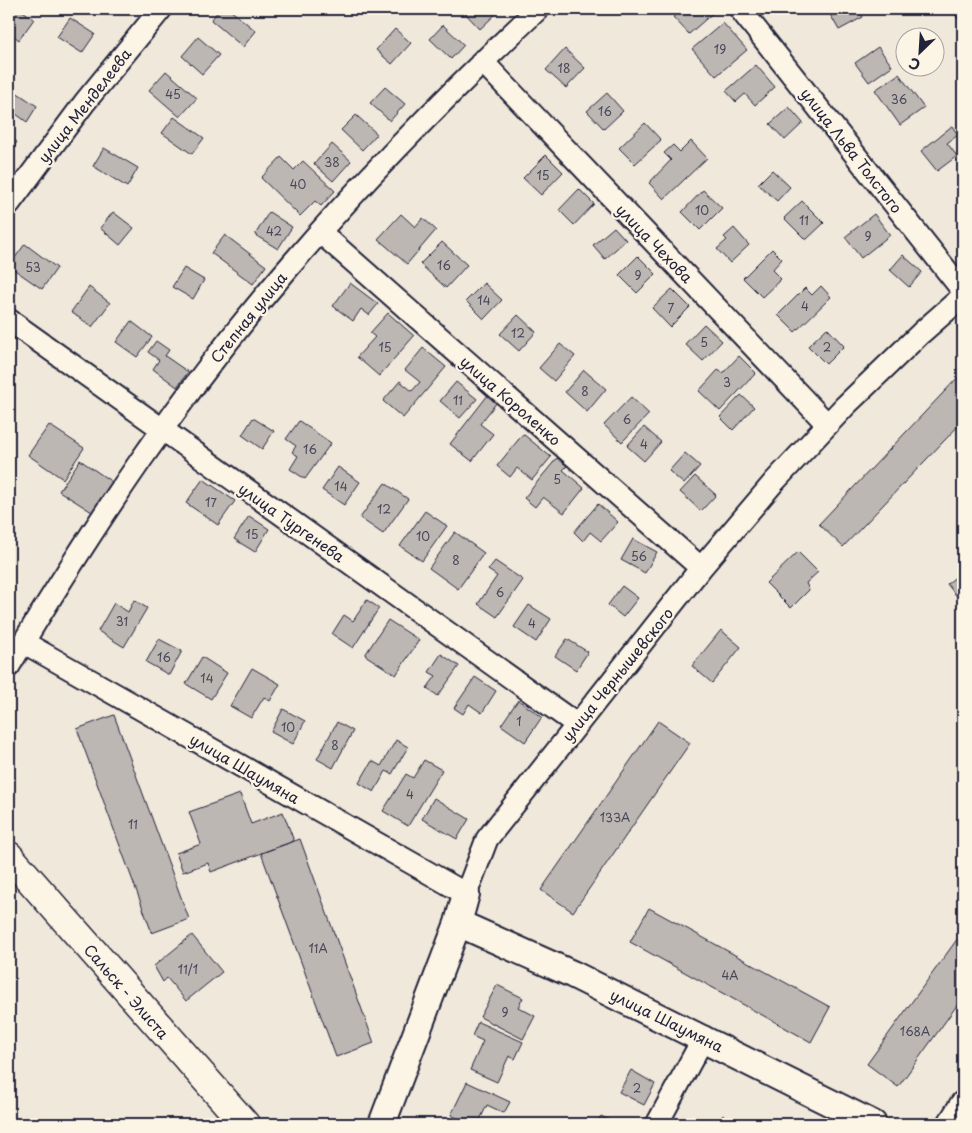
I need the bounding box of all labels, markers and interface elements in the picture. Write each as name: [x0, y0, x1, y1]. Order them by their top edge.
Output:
north arrow: [894, 28, 944, 78]
house number: 19: [714, 40, 726, 58]
street label: улица Менделеева: [32, 42, 137, 167]
text: С: [905, 52, 924, 76]
house number: 18: [558, 59, 570, 77]
street label: улица Льва Толстого: [796, 82, 908, 218]
house number: 45: [165, 85, 181, 103]
house number: 36: [891, 90, 907, 108]
house number: 16: [598, 102, 612, 120]
house number: 38: [324, 153, 340, 171]
house number: 15: [536, 166, 550, 184]
house number: 40: [290, 175, 307, 193]
street label: улица Чехова: [611, 198, 699, 288]
house number: 10: [695, 201, 709, 219]
house number: 11: [799, 211, 809, 229]
house number: 42: [266, 222, 282, 240]
house number: 9: [864, 227, 872, 245]
house number: 16: [437, 256, 451, 274]
house number: 53: [25, 258, 41, 276]
street label: Степная улица: [204, 266, 292, 367]
house number: 9: [634, 266, 642, 284]
house number: 14: [477, 291, 491, 309]
house number: 4: [801, 297, 809, 315]
house number: 7: [668, 299, 675, 317]
house number: 12: [511, 324, 525, 342]
house number: 5: [700, 333, 708, 351]
house number: 15: [378, 338, 392, 356]
house number: 2: [823, 338, 831, 356]
street label: улица Короленко: [455, 350, 567, 450]
house number: 3: [723, 373, 731, 391]
house number: 8: [581, 382, 589, 400]
house number: 11: [453, 391, 463, 409]
house number: 6: [623, 410, 631, 428]
house number: 4: [640, 435, 648, 453]
house number: 16: [303, 440, 317, 458]
house number: 5: [553, 470, 561, 488]
street label: улица Тургенева: [234, 477, 350, 568]
house number: 14: [334, 477, 348, 495]
house number: 17: [205, 493, 217, 511]
house number: 12: [377, 500, 391, 518]
house number: 15: [245, 525, 259, 543]
house number: 10: [416, 527, 430, 545]
house number: 56: [631, 547, 647, 565]
house number: 8: [452, 551, 460, 569]
house number: 6: [496, 583, 504, 601]
street label: улица Чернышевского: [556, 602, 678, 746]
house number: 31: [116, 612, 128, 630]
house number: 4: [528, 614, 536, 632]
house number: 16: [157, 648, 171, 666]
house number: 14: [200, 669, 214, 687]
house number: 1: [516, 712, 522, 730]
house number: 10: [281, 718, 295, 736]
street label: улица Шаумяна: [186, 727, 305, 809]
house number: 8: [331, 736, 339, 754]
house number: 4: [406, 785, 414, 803]
house number: 133А: [600, 808, 630, 826]
house number: 11: [128, 815, 138, 833]
street label: Сальск - Элиста: [79, 938, 175, 1044]
house number: 11А: [308, 939, 328, 957]
house number: 11/1: [178, 960, 198, 978]
house number: 4А: [721, 966, 739, 984]
street label: улица Шаумяна: [606, 983, 728, 1058]
house number: 9: [501, 1003, 509, 1021]
house number: 168А: [900, 1022, 930, 1040]
house number: 2: [633, 1079, 641, 1097]

